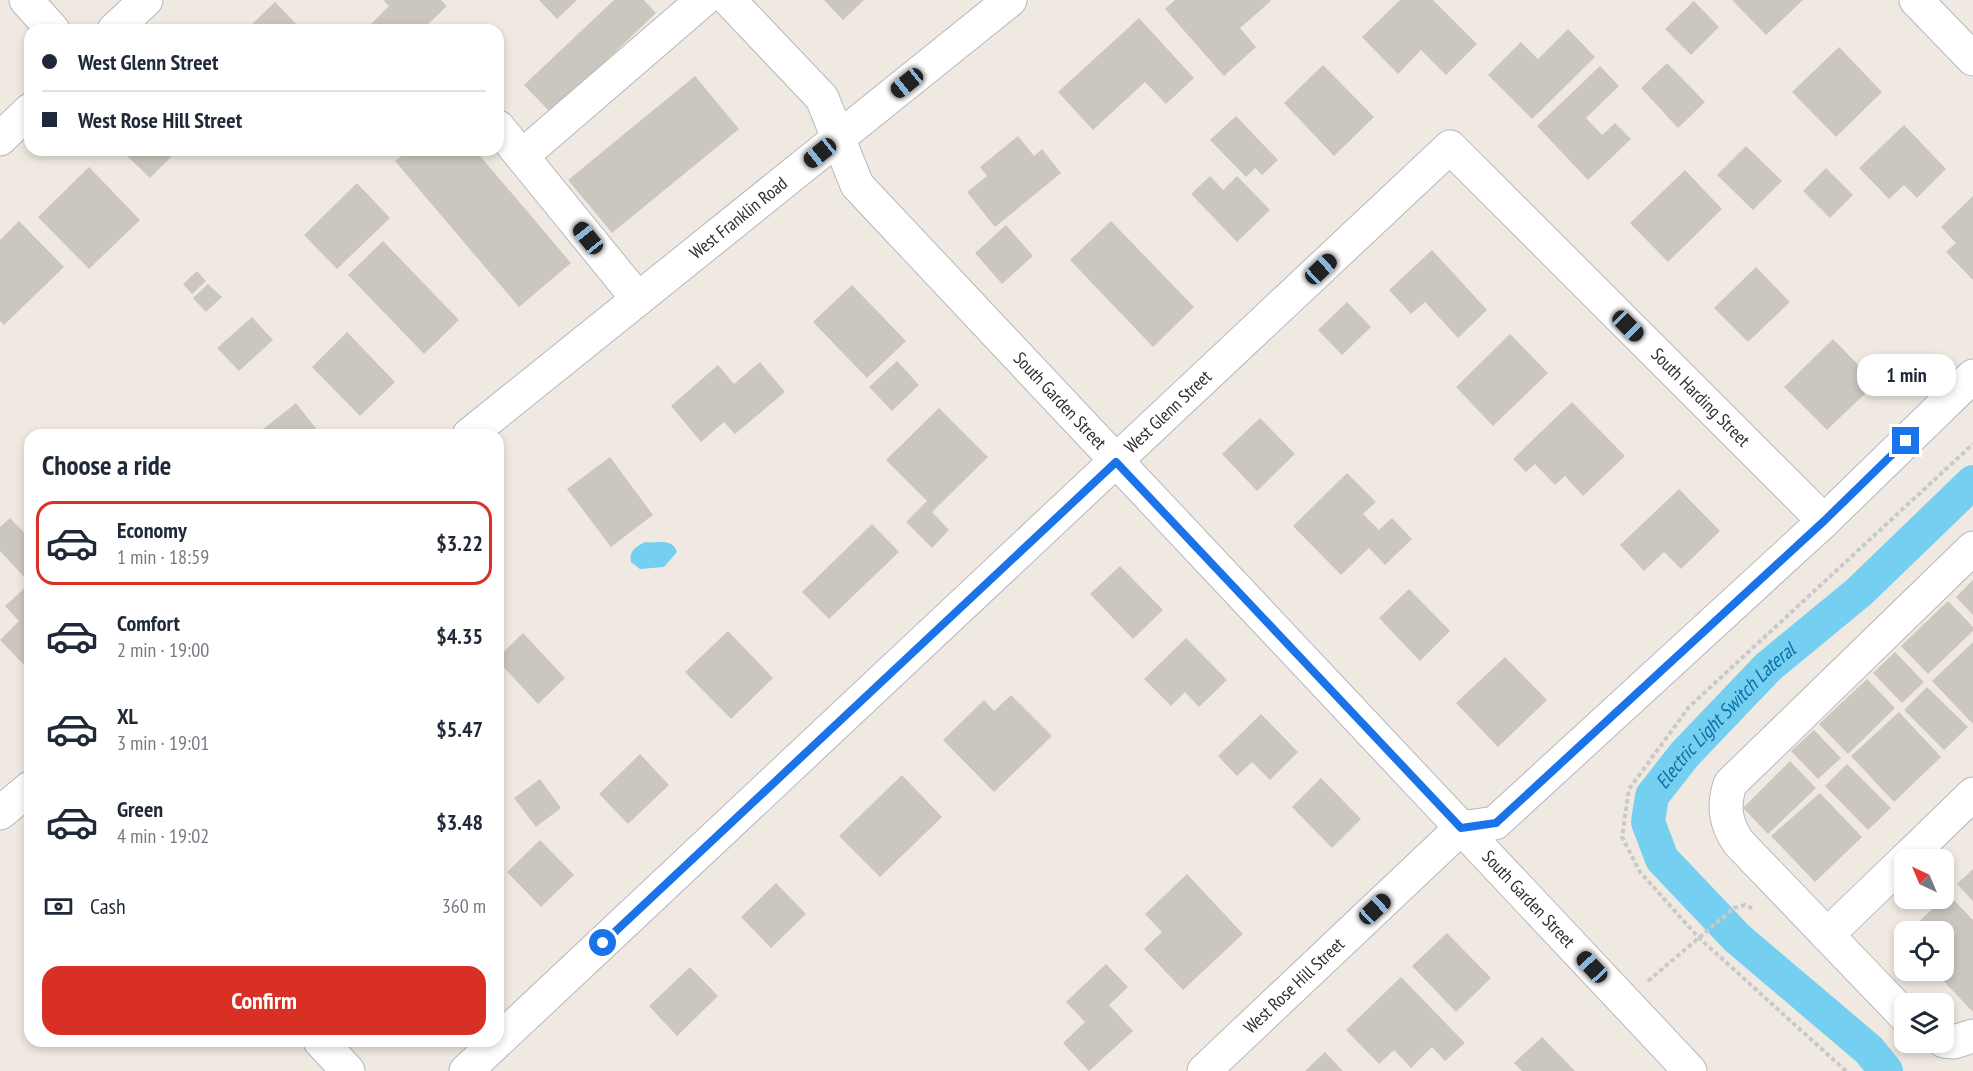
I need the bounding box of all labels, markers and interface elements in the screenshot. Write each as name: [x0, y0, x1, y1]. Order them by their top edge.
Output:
text: West Glenn Street: [78, 48, 218, 76]
car: [887, 65, 927, 101]
text: West Rose Hill Street: [78, 106, 242, 134]
car: [800, 135, 840, 171]
street label: West Franklin Road: [685, 172, 792, 264]
car: [570, 218, 606, 258]
car: [1302, 250, 1340, 288]
car: [1609, 307, 1647, 345]
street label: South Harding Street: [1647, 343, 1755, 451]
street label: South Garden Street: [1009, 347, 1112, 454]
callout: 1 min: [1856, 354, 1956, 396]
text: 1 min: [1886, 362, 1927, 388]
street label: West Glenn Street: [1119, 365, 1216, 458]
route end: [1892, 427, 1919, 454]
text: Choose a ride: [42, 448, 171, 482]
icon: car: [45, 516, 99, 570]
text: Economy: [117, 516, 187, 544]
text: $3.22: [436, 529, 483, 557]
text: 1 min · 18:59: [117, 544, 209, 570]
icon: car: [45, 609, 99, 663]
text: Comfort: [117, 609, 180, 637]
text: $4.35: [436, 622, 483, 650]
water label: Electric Light Switch Lateral: [1650, 635, 1803, 794]
text: 2 min · 19:00: [117, 637, 209, 663]
icon: car: [45, 702, 99, 756]
text: XL: [117, 702, 138, 730]
text: $5.47: [436, 715, 483, 743]
text: 3 min · 19:01: [117, 730, 209, 756]
icon: car: [45, 795, 99, 849]
text: Green: [117, 795, 163, 823]
text: $3.48: [436, 808, 483, 836]
text: 4 min · 19:02: [117, 823, 209, 849]
street label: South Garden Street: [1477, 845, 1580, 952]
north arrow: [1894, 849, 1954, 909]
map controls: [1894, 849, 1954, 1053]
icon: cash: [42, 890, 75, 923]
car: [1356, 890, 1394, 928]
text: Cash: [90, 892, 126, 920]
text: 360 m: [442, 893, 486, 919]
button: locate: [1894, 921, 1954, 981]
route start: [589, 929, 616, 956]
street label: West Rose Hill Street: [1239, 932, 1349, 1038]
car: [1573, 948, 1611, 986]
button: Confirm: [42, 966, 486, 1035]
button: layers: [1894, 993, 1954, 1053]

